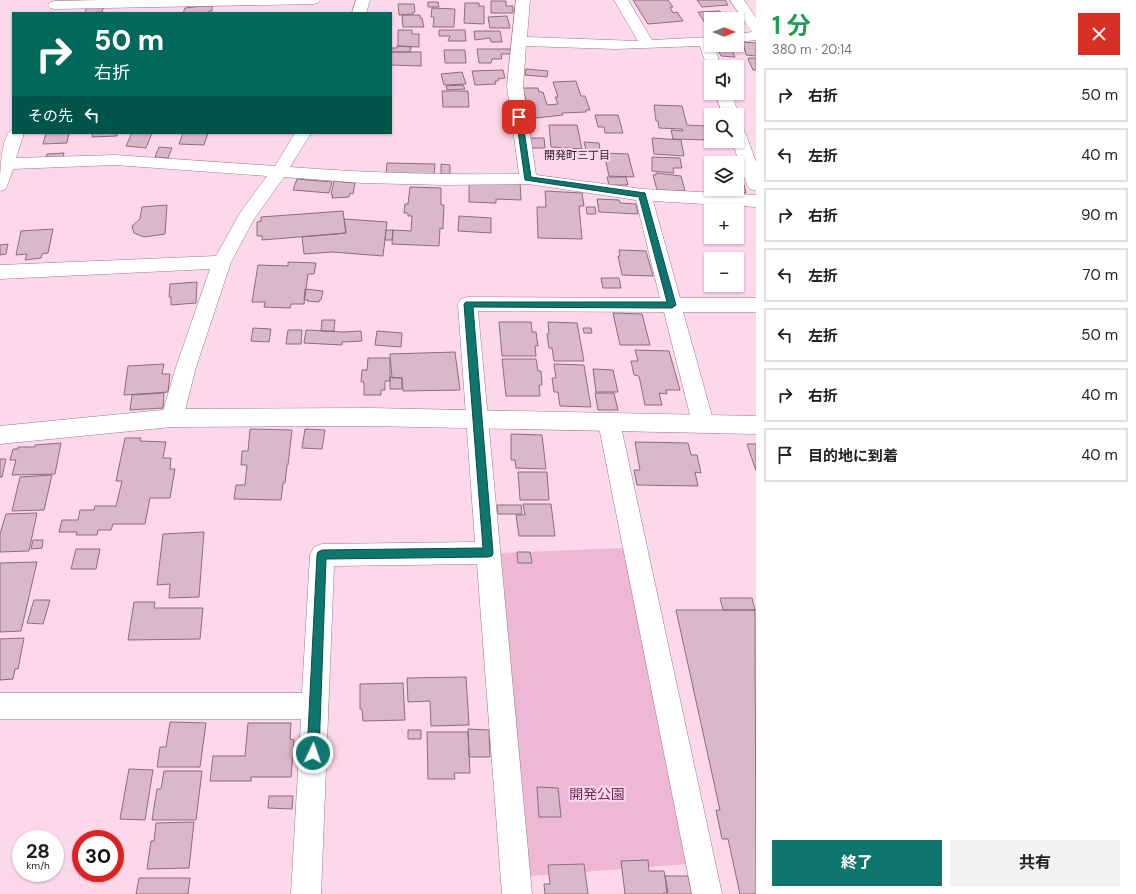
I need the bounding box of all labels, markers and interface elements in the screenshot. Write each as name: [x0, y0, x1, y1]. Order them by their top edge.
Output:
text: 1 分: [772, 10, 810, 41]
north arrow: [704, 12, 744, 52]
map controls: [704, 12, 744, 292]
button: close: [1078, 13, 1120, 55]
text: 50 m: [94, 22, 164, 59]
icon: right: [28, 28, 80, 80]
text: 380 m · 20:14: [772, 41, 852, 58]
button: sound: [704, 60, 744, 100]
text: 右折: [94, 61, 130, 85]
icon: right: [774, 84, 796, 106]
text: 50 m: [1081, 85, 1118, 105]
text: 右折: [808, 86, 838, 106]
pin: [502, 100, 536, 134]
icon: left: [81, 104, 103, 126]
text: その先: [28, 106, 73, 126]
icon: arrive: [508, 106, 530, 128]
button: search: [704, 108, 744, 148]
icon: left: [774, 144, 796, 166]
text: 40 m: [1081, 145, 1118, 165]
text: 左折: [808, 146, 838, 166]
district label: 開発町三丁目: [544, 148, 610, 162]
button: layers: [704, 156, 744, 196]
button: +: [704, 204, 744, 244]
icon: right: [774, 204, 796, 226]
text: 90 m: [1081, 205, 1118, 225]
text: 右折: [808, 206, 838, 226]
button: −: [704, 252, 744, 292]
icon: left: [774, 264, 796, 286]
text: 70 m: [1083, 265, 1118, 285]
text: 左折: [808, 266, 838, 286]
icon: left: [774, 324, 796, 346]
text: 50 m: [1081, 325, 1118, 345]
text: 左折: [808, 326, 838, 346]
icon: right: [774, 384, 796, 406]
text: 40 m: [1081, 385, 1118, 405]
text: 右折: [808, 386, 838, 406]
icon: arrive: [774, 444, 796, 466]
text: 40 m: [1081, 445, 1118, 465]
text: 目的地に到着: [808, 446, 898, 466]
position arrow: [292, 732, 334, 774]
park label: 開発公園: [569, 785, 625, 803]
speed limit sign: 30: [72, 830, 124, 882]
text: 28: [26, 838, 50, 864]
button: 終了: [772, 840, 942, 886]
button: 共有: [950, 840, 1120, 886]
text: km/h: [26, 859, 50, 872]

